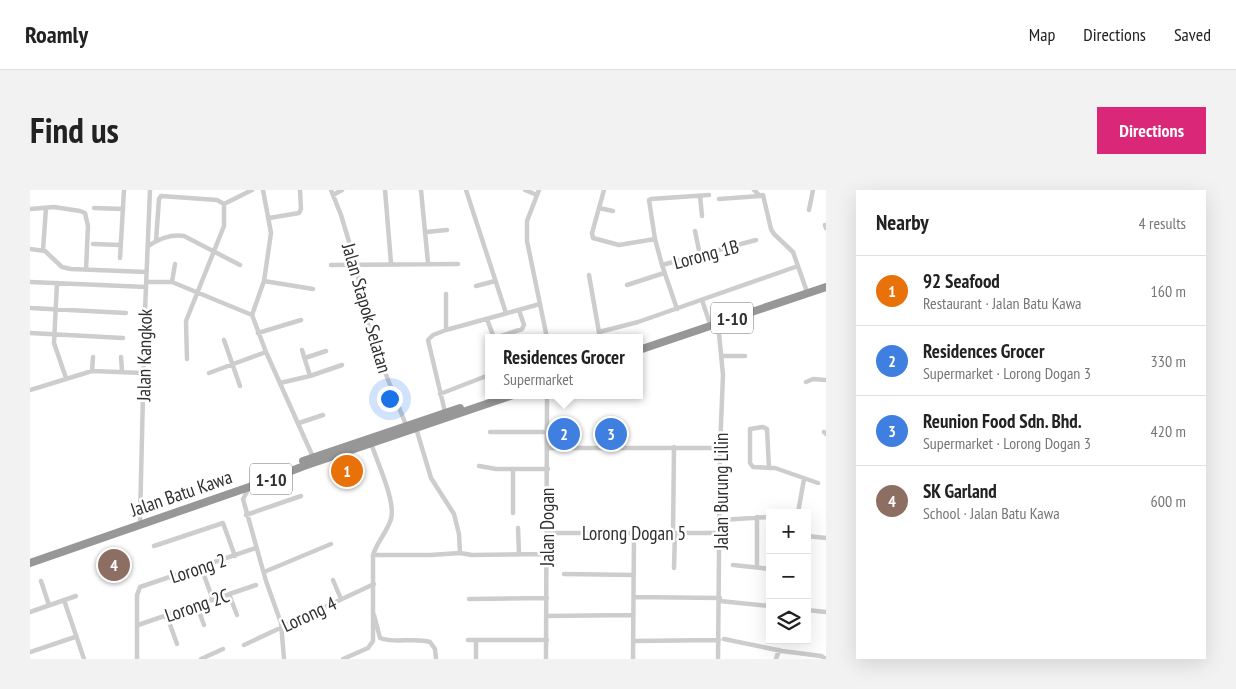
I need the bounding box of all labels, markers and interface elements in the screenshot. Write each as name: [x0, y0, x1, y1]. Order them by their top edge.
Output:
text: Roamly: [25, 19, 88, 50]
text: Map: [1029, 23, 1055, 46]
text: Directions: [1083, 23, 1146, 46]
text: Saved: [1174, 23, 1211, 46]
text: Find us: [30, 107, 119, 153]
button: Directions: [1097, 107, 1206, 154]
text: Nearby: [876, 209, 929, 236]
text: 4 results: [1139, 213, 1186, 233]
street label: Lorong 1B: [671, 234, 741, 274]
street label: Jalan Stapok Selatan: [337, 239, 397, 376]
text: 92 Seafood: [923, 269, 1000, 293]
text: 1: [888, 281, 896, 301]
text: 160 m: [1151, 281, 1186, 301]
text: Restaurant · Jalan Batu Kawa: [923, 293, 1081, 313]
road number: 1-10: [711, 302, 753, 334]
street label: Jalan Kangkok: [131, 308, 157, 402]
popup: [485, 334, 643, 399]
text: Residences Grocer: [923, 339, 1045, 363]
text: Residences Grocer: [503, 345, 625, 369]
text: 2: [888, 351, 896, 371]
text: 330 m: [1151, 351, 1186, 371]
text: Supermarket · Lorong Dogan 3: [923, 363, 1091, 383]
text: Supermarket: [503, 369, 573, 389]
your location: [377, 386, 403, 412]
text: Reunion Food Sdn. Bhd.: [923, 409, 1082, 433]
pin: 2: [548, 415, 580, 453]
pin: 3: [595, 415, 627, 453]
text: 3: [888, 421, 896, 441]
text: 420 m: [1151, 421, 1186, 441]
street label: Jalan Burung Lilin: [709, 433, 733, 550]
text: Supermarket · Lorong Dogan 3: [923, 433, 1091, 453]
pin: 1: [331, 452, 363, 490]
street label: Jalan Batu Kawa: [126, 464, 235, 522]
road number: 1-10: [250, 464, 292, 494]
text: SK Garland: [923, 479, 997, 503]
street label: Jalan Dogan: [535, 488, 559, 567]
text: 4: [888, 491, 896, 511]
text: 600 m: [1151, 491, 1186, 511]
text: School · Jalan Batu Kawa: [923, 503, 1060, 523]
map controls: [766, 509, 811, 644]
button: +: [766, 509, 811, 554]
street label: Lorong Dogan 5: [582, 521, 686, 545]
pin: 4: [98, 546, 130, 584]
street label: Lorong 2: [167, 548, 229, 588]
button: −: [766, 554, 811, 599]
street label: Lorong 2C: [162, 583, 233, 627]
street label: Lorong 4: [278, 591, 341, 637]
button: layers: [766, 599, 811, 644]

